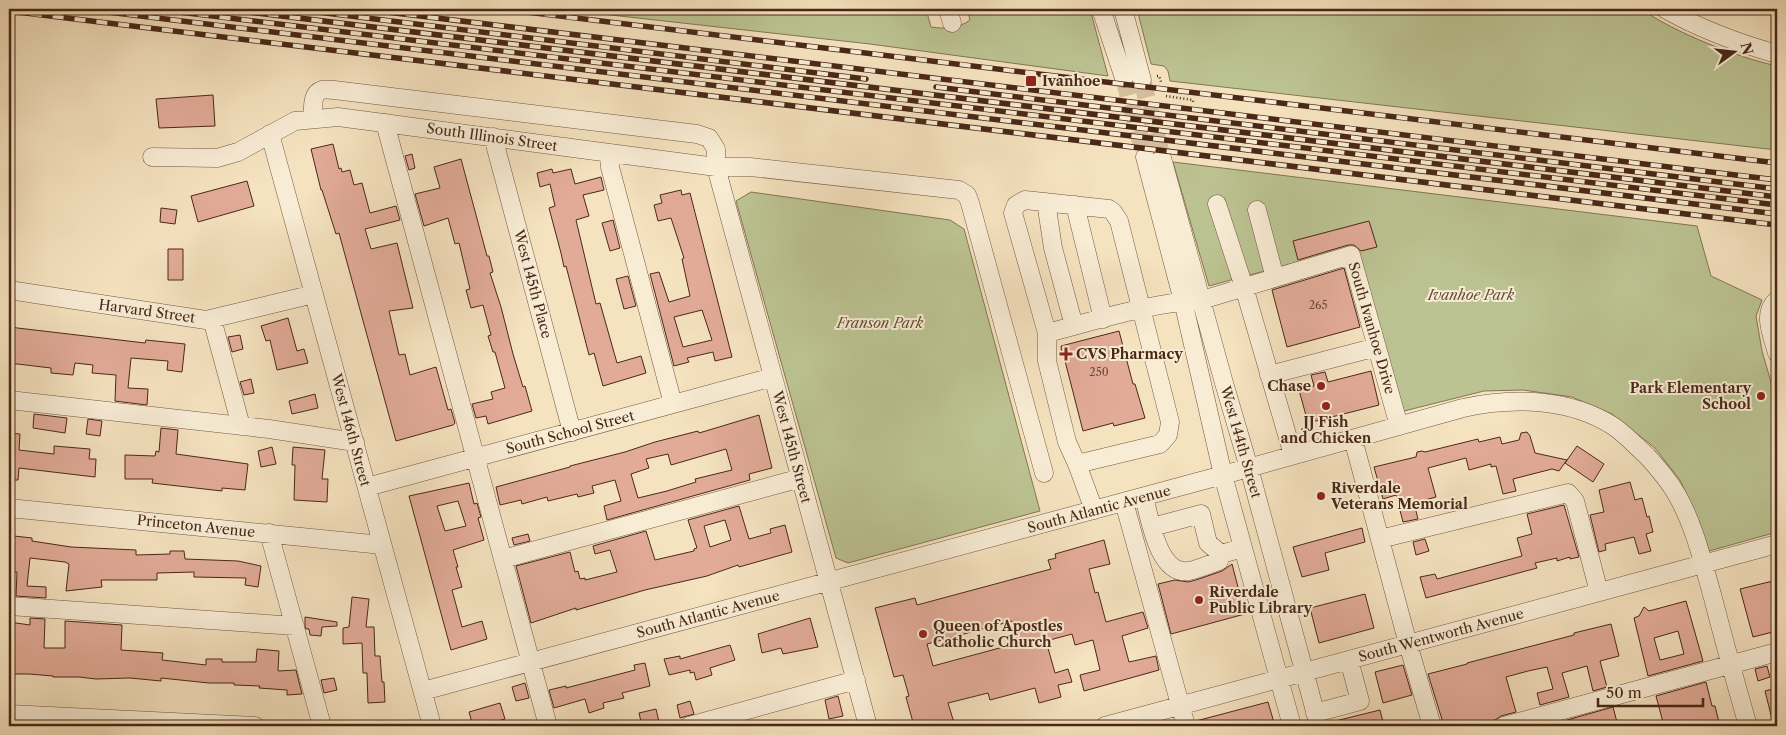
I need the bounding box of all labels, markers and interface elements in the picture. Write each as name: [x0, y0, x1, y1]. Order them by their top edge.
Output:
north arrow: [1708, 28, 1758, 78]
text: N: [1736, 40, 1757, 57]
place label: Ivanhoe: [1042, 72, 1100, 90]
marker: Ivanhoe: [1024, 74, 1038, 88]
street label: South Illinois Street: [425, 119, 559, 155]
street label: West 145th Place: [510, 227, 556, 340]
street label: South Ivanhoe Drive: [1345, 260, 1400, 396]
park label: Ivanhoe Park: [1427, 286, 1515, 304]
street label: Harvard Street: [98, 295, 197, 327]
house number: 265: [1309, 298, 1327, 312]
park label: Franson Park: [836, 314, 924, 332]
place label: CVS Pharmacy: [1076, 345, 1183, 363]
marker: CVS Pharmacy: [1060, 348, 1072, 360]
house number: 250: [1089, 365, 1109, 379]
street label: West 146th Street: [327, 371, 375, 488]
place label: Chase: [1267, 377, 1311, 395]
place label: Park Elementary School: [1630, 379, 1751, 413]
marker: Chase: [1315, 380, 1327, 392]
street label: West 144th Street: [1216, 383, 1266, 500]
street label: West 145th Street: [768, 388, 816, 505]
marker: Park Elementary School: [1755, 390, 1767, 402]
marker: JJ Fish and Chicken: [1320, 400, 1332, 412]
street label: South School Street: [504, 406, 636, 458]
place label: JJ Fish and Chicken: [1281, 413, 1372, 447]
place label: Riverdale Veterans Memorial: [1330, 479, 1468, 513]
street label: South Atlantic Avenue: [1025, 481, 1173, 537]
marker: Riverdale Veterans Memorial: [1315, 490, 1327, 502]
street label: Princeton Avenue: [136, 511, 256, 541]
place label: Riverdale Public Library: [1209, 583, 1313, 617]
street label: South Atlantic Avenue: [634, 586, 782, 642]
marker: Riverdale Public Library: [1193, 594, 1205, 606]
street label: South Wentworth Avenue: [1356, 604, 1526, 666]
place label: Queen of Apostles Catholic Church: [933, 617, 1063, 651]
marker: Queen of Apostles Catholic Church: [917, 628, 929, 640]
scale bar: [1598, 675, 1704, 707]
text: 50 m: [1606, 683, 1642, 702]

